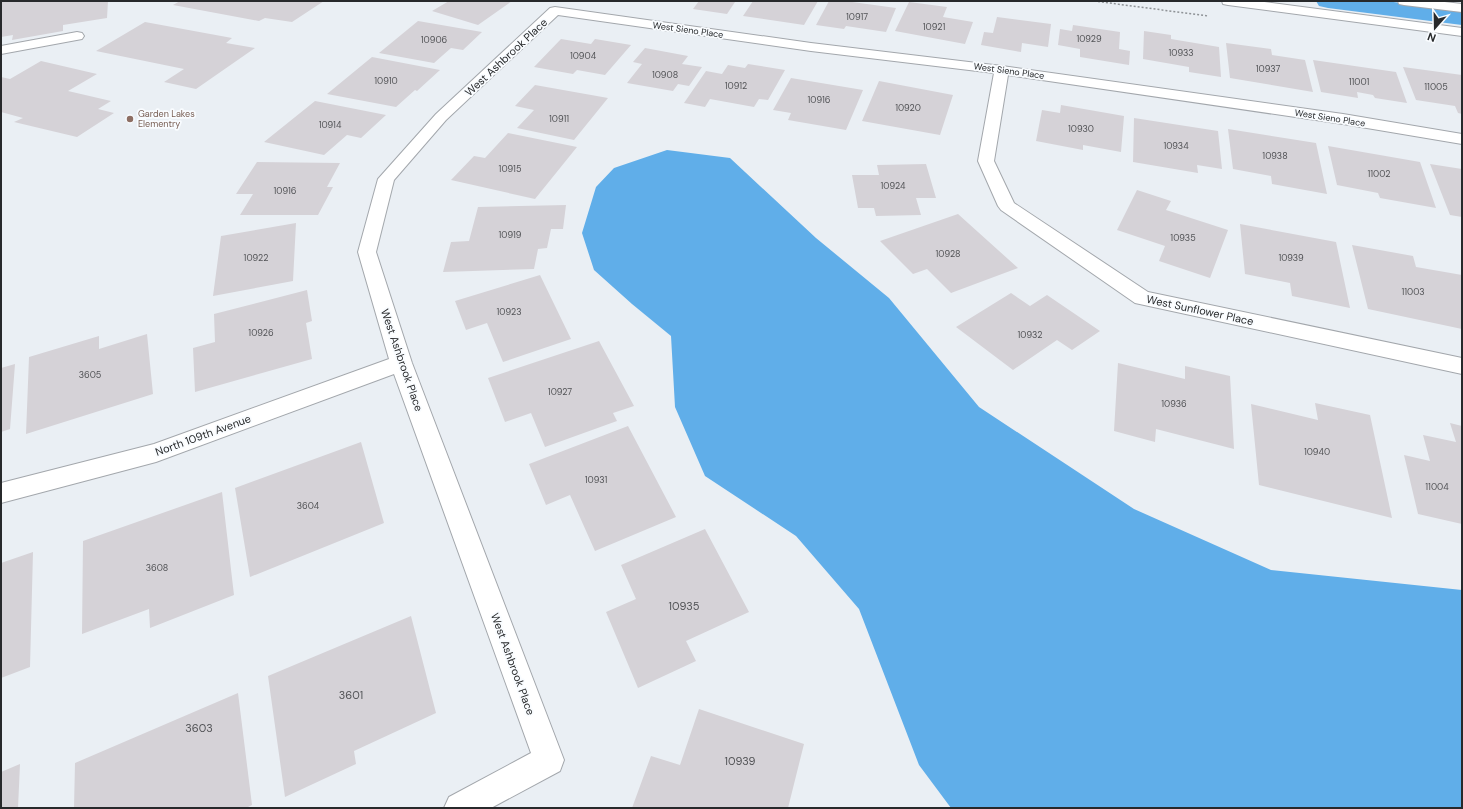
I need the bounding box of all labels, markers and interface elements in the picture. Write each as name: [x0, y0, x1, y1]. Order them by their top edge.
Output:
north arrow: [1415, 8, 1455, 48]
house number: 10917: [846, 11, 868, 23]
street label: West Ashbrook Place: [462, 15, 550, 99]
street label: West Sieno Place: [652, 19, 724, 41]
house number: 10921: [923, 21, 945, 33]
text: N: [1425, 29, 1438, 45]
house number: 10929: [1076, 33, 1102, 45]
house number: 10906: [421, 34, 448, 46]
house number: 10933: [1168, 47, 1194, 59]
house number: 10904: [570, 50, 597, 62]
street label: West Sieno Place: [973, 60, 1045, 82]
house number: 10937: [1256, 63, 1280, 75]
house number: 10908: [652, 69, 678, 81]
house number: 10910: [374, 75, 398, 87]
house number: 11001: [1349, 76, 1370, 88]
house number: 10912: [725, 80, 747, 92]
house number: 11005: [1424, 81, 1448, 93]
house number: 10916: [808, 94, 831, 106]
house number: 10920: [895, 102, 921, 114]
street label: West Sieno Place: [1294, 106, 1366, 130]
place label: Garden Lakes Elementry: [138, 108, 195, 130]
house number: 10911: [549, 113, 569, 125]
marker: Garden Lakes Elementry: [125, 114, 135, 124]
house number: 10914: [319, 119, 342, 131]
house number: 10930: [1068, 123, 1094, 135]
house number: 10934: [1163, 140, 1189, 152]
house number: 10938: [1262, 150, 1288, 162]
house number: 10915: [499, 163, 521, 175]
house number: 11002: [1367, 168, 1391, 180]
house number: 10924: [881, 180, 906, 192]
house number: 10916: [274, 185, 297, 197]
house number: 10919: [499, 229, 522, 241]
house number: 10935: [1170, 232, 1196, 244]
house number: 10928: [936, 248, 960, 260]
house number: 10922: [244, 252, 268, 264]
house number: 10939: [1278, 252, 1304, 264]
house number: 11003: [1401, 286, 1425, 298]
street label: West Sunflower Place: [1145, 292, 1255, 328]
house number: 10923: [497, 306, 521, 318]
street label: West Ashbrook Place: [378, 307, 426, 413]
house number: 10926: [248, 327, 274, 339]
house number: 10932: [1018, 329, 1042, 341]
house number: 3605: [79, 369, 101, 381]
house number: 10927: [548, 386, 572, 398]
house number: 10936: [1161, 398, 1187, 410]
street label: North 109th Avenue: [153, 411, 253, 459]
house number: 10940: [1304, 446, 1330, 458]
house number: 10931: [585, 474, 607, 486]
house number: 11004: [1425, 481, 1449, 493]
house number: 3604: [297, 500, 320, 512]
house number: 3608: [146, 562, 168, 574]
house number: 10935: [669, 599, 700, 613]
street label: West Ashbrook Place: [488, 611, 538, 717]
house number: 3601: [339, 688, 363, 702]
house number: 3603: [185, 721, 213, 735]
house number: 10939: [725, 754, 755, 768]

